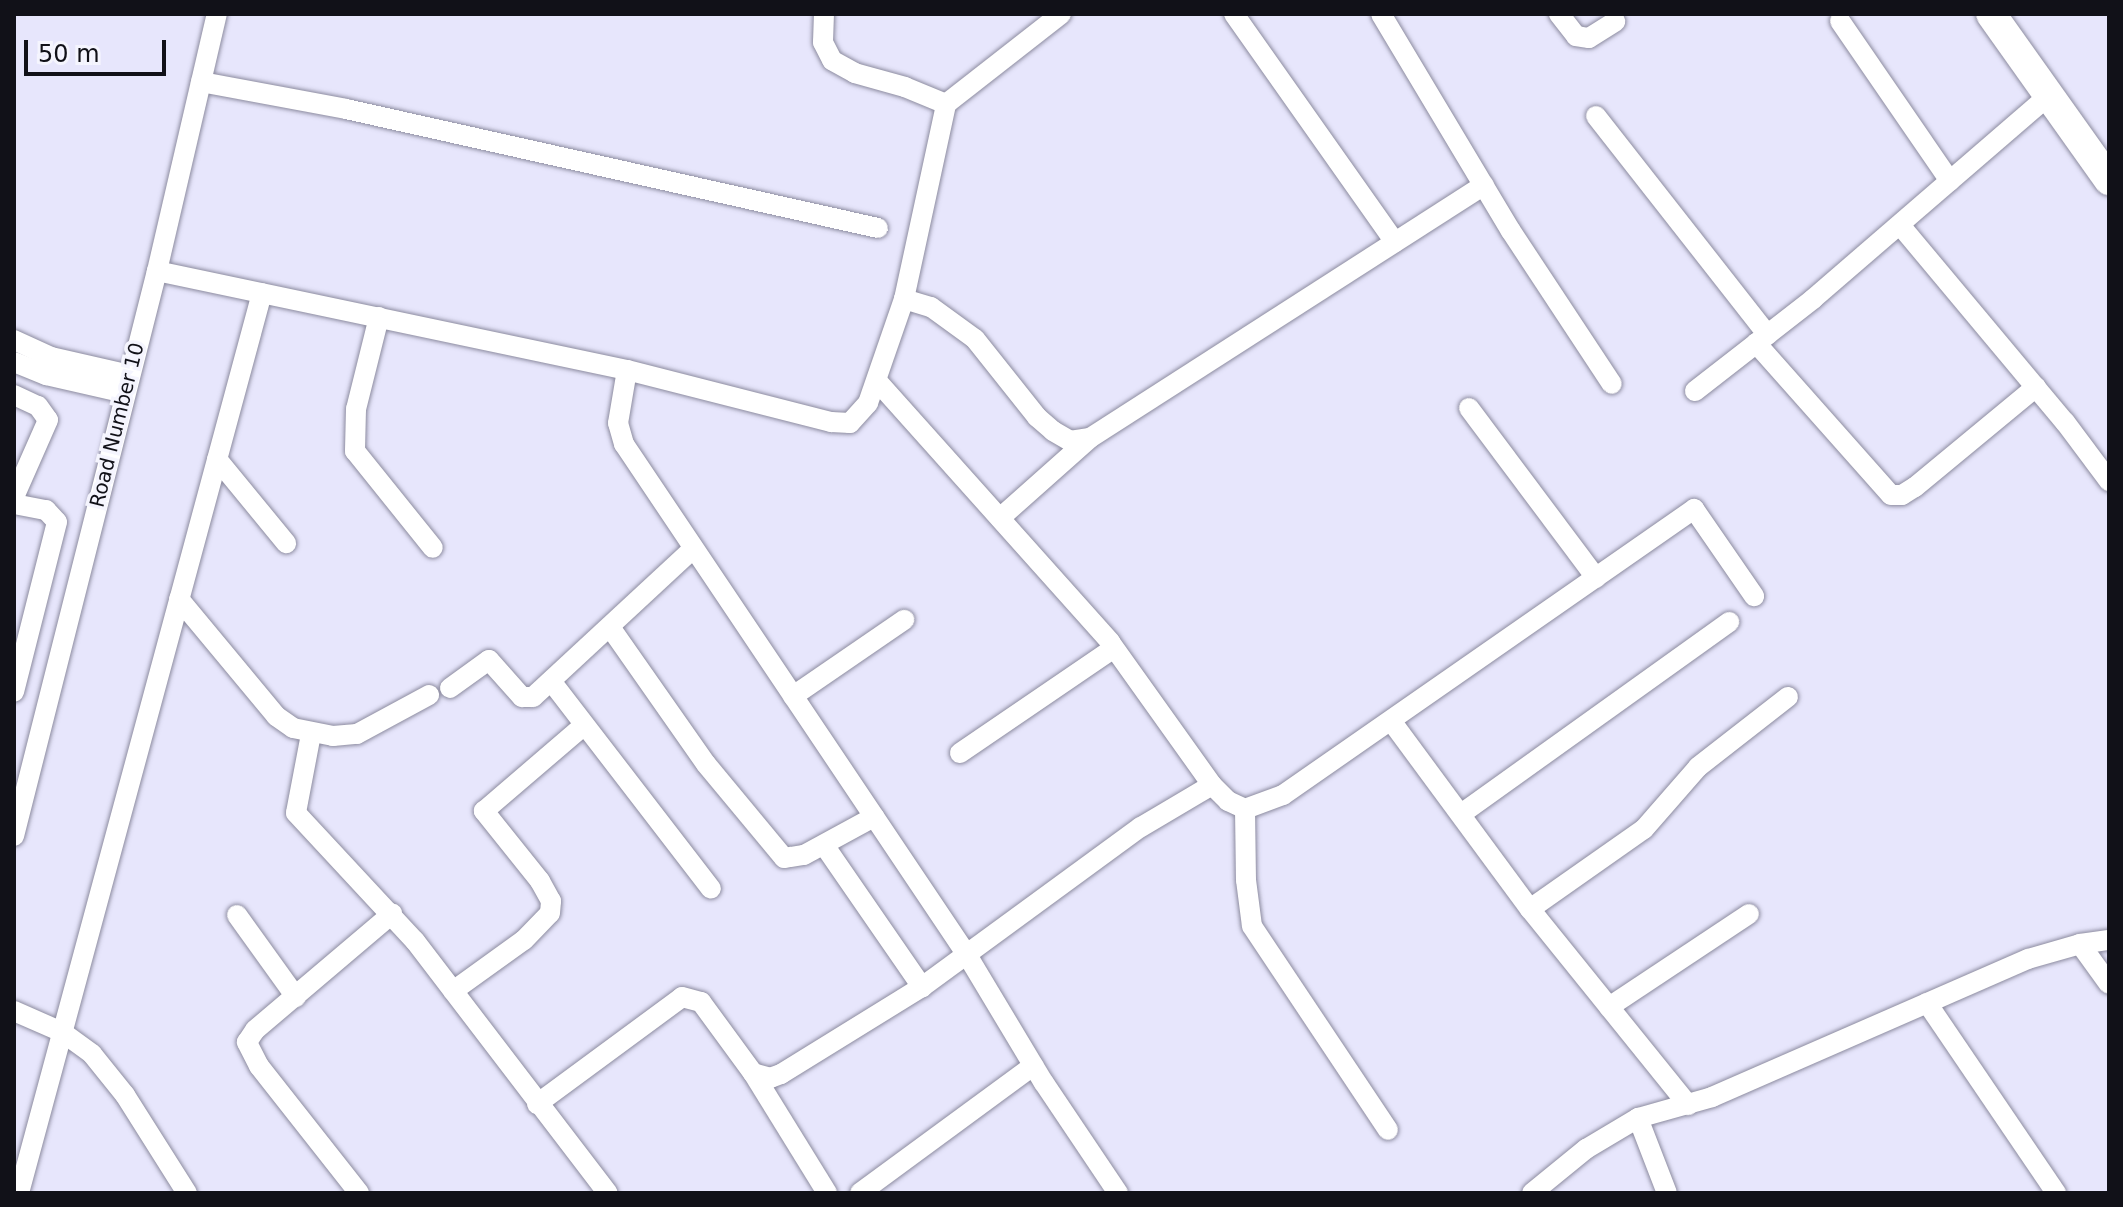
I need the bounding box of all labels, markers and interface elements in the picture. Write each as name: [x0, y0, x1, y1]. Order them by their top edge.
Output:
scale bar: [28, 24, 170, 74]
text: 50 m: [38, 40, 100, 68]
street label: Road Number 10: [85, 340, 149, 510]

